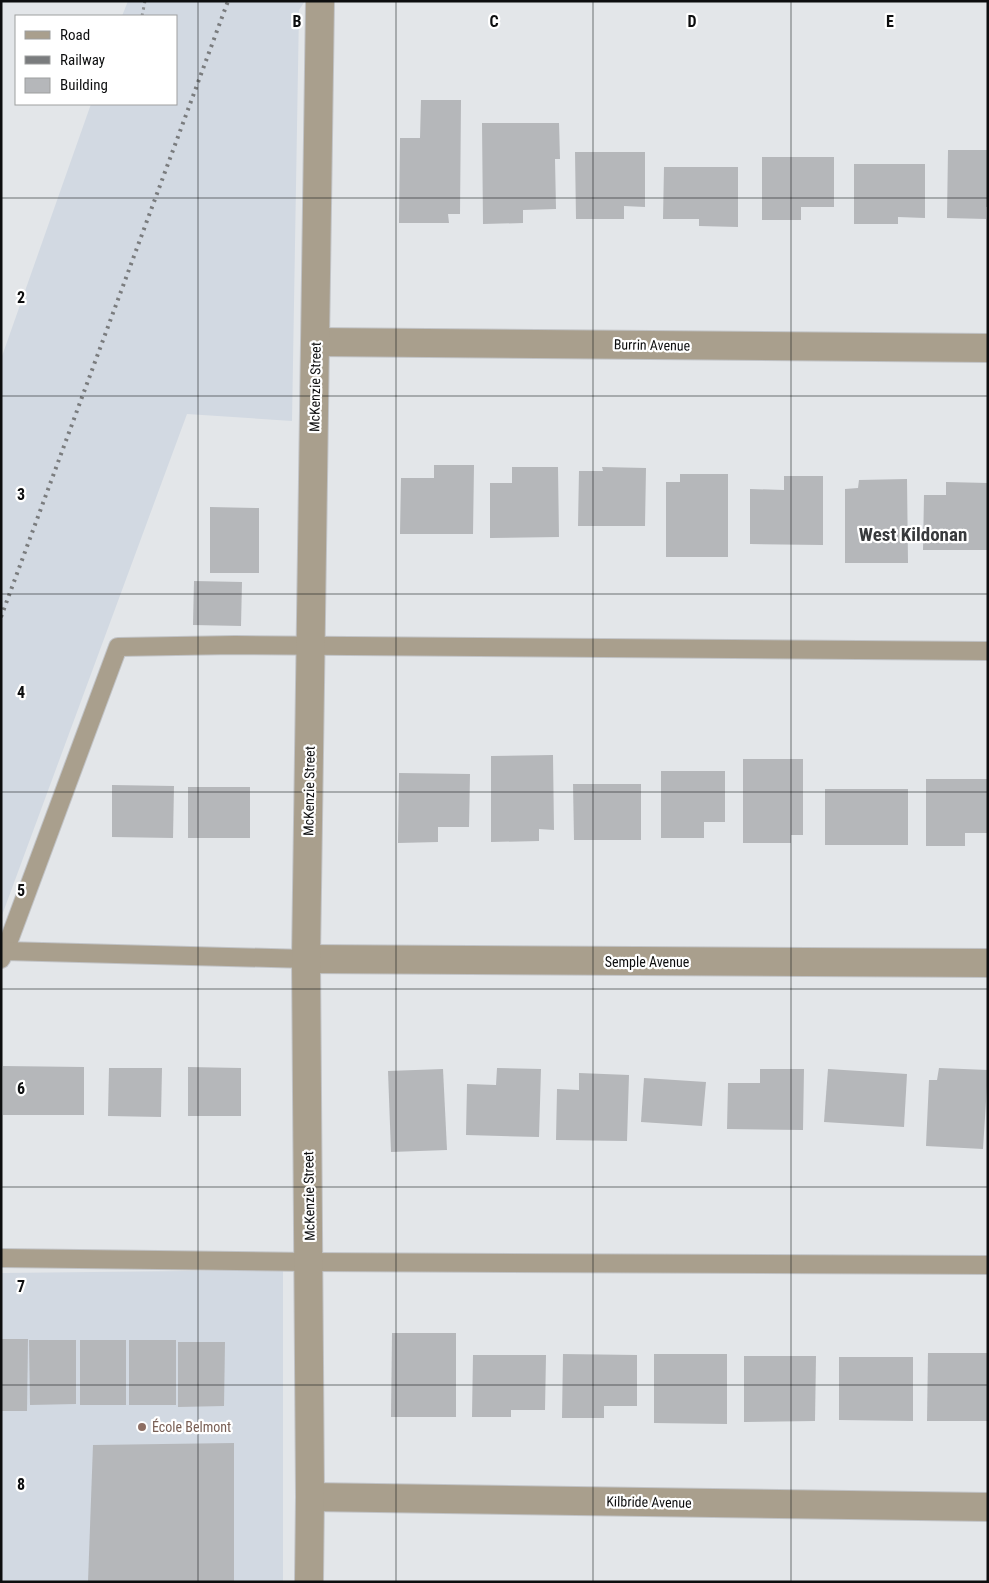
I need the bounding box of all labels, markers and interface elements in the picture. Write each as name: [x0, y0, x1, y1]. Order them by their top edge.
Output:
text: B: [293, 12, 302, 31]
text: C: [489, 12, 499, 31]
text: D: [687, 12, 697, 31]
text: E: [886, 12, 894, 31]
legend: [15, 15, 178, 105]
text: Road: [60, 26, 90, 44]
text: Railway: [60, 51, 105, 69]
text: Building: [60, 76, 108, 94]
text: 2: [17, 288, 25, 307]
street label: Burrin Avenue: [614, 336, 691, 354]
street label: McKenzie Street: [306, 342, 324, 432]
text: 3: [17, 485, 25, 504]
district label: West Kildonan: [859, 523, 967, 546]
text: 4: [17, 683, 25, 702]
street label: McKenzie Street: [300, 746, 318, 836]
text: 5: [17, 881, 25, 900]
street label: Semple Avenue: [605, 954, 690, 970]
text: 6: [17, 1079, 25, 1098]
street label: McKenzie Street: [300, 1151, 318, 1241]
text: 7: [17, 1277, 25, 1296]
place label: École Belmont: [152, 1418, 231, 1435]
marker: École Belmont: [136, 1421, 148, 1433]
text: 8: [17, 1475, 25, 1494]
street label: Kilbride Avenue: [606, 1493, 692, 1511]

